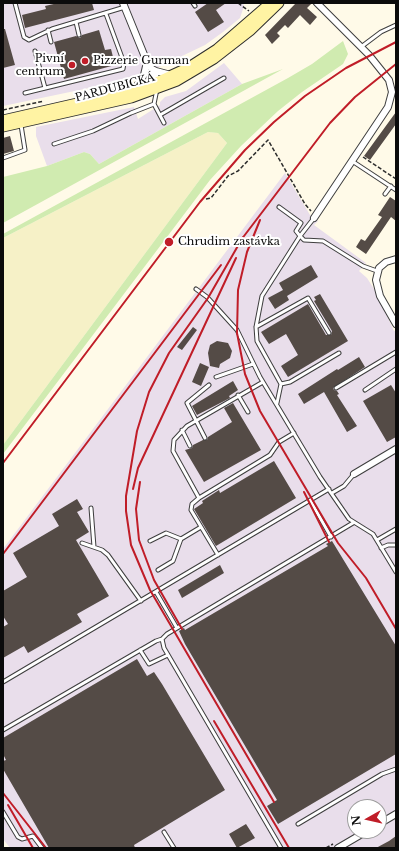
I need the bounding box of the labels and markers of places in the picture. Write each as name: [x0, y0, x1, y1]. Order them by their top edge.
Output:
place label: Pivní centrum: [16, 52, 64, 78]
place label: Pizzerie Gurman: [93, 54, 189, 68]
marker: Pizzerie Gurman: [80, 56, 90, 66]
marker: Pivní centrum: [67, 60, 77, 70]
place label: Chrudim zastávka: [178, 235, 280, 249]
marker: Chrudim zastávka: [163, 236, 175, 248]

